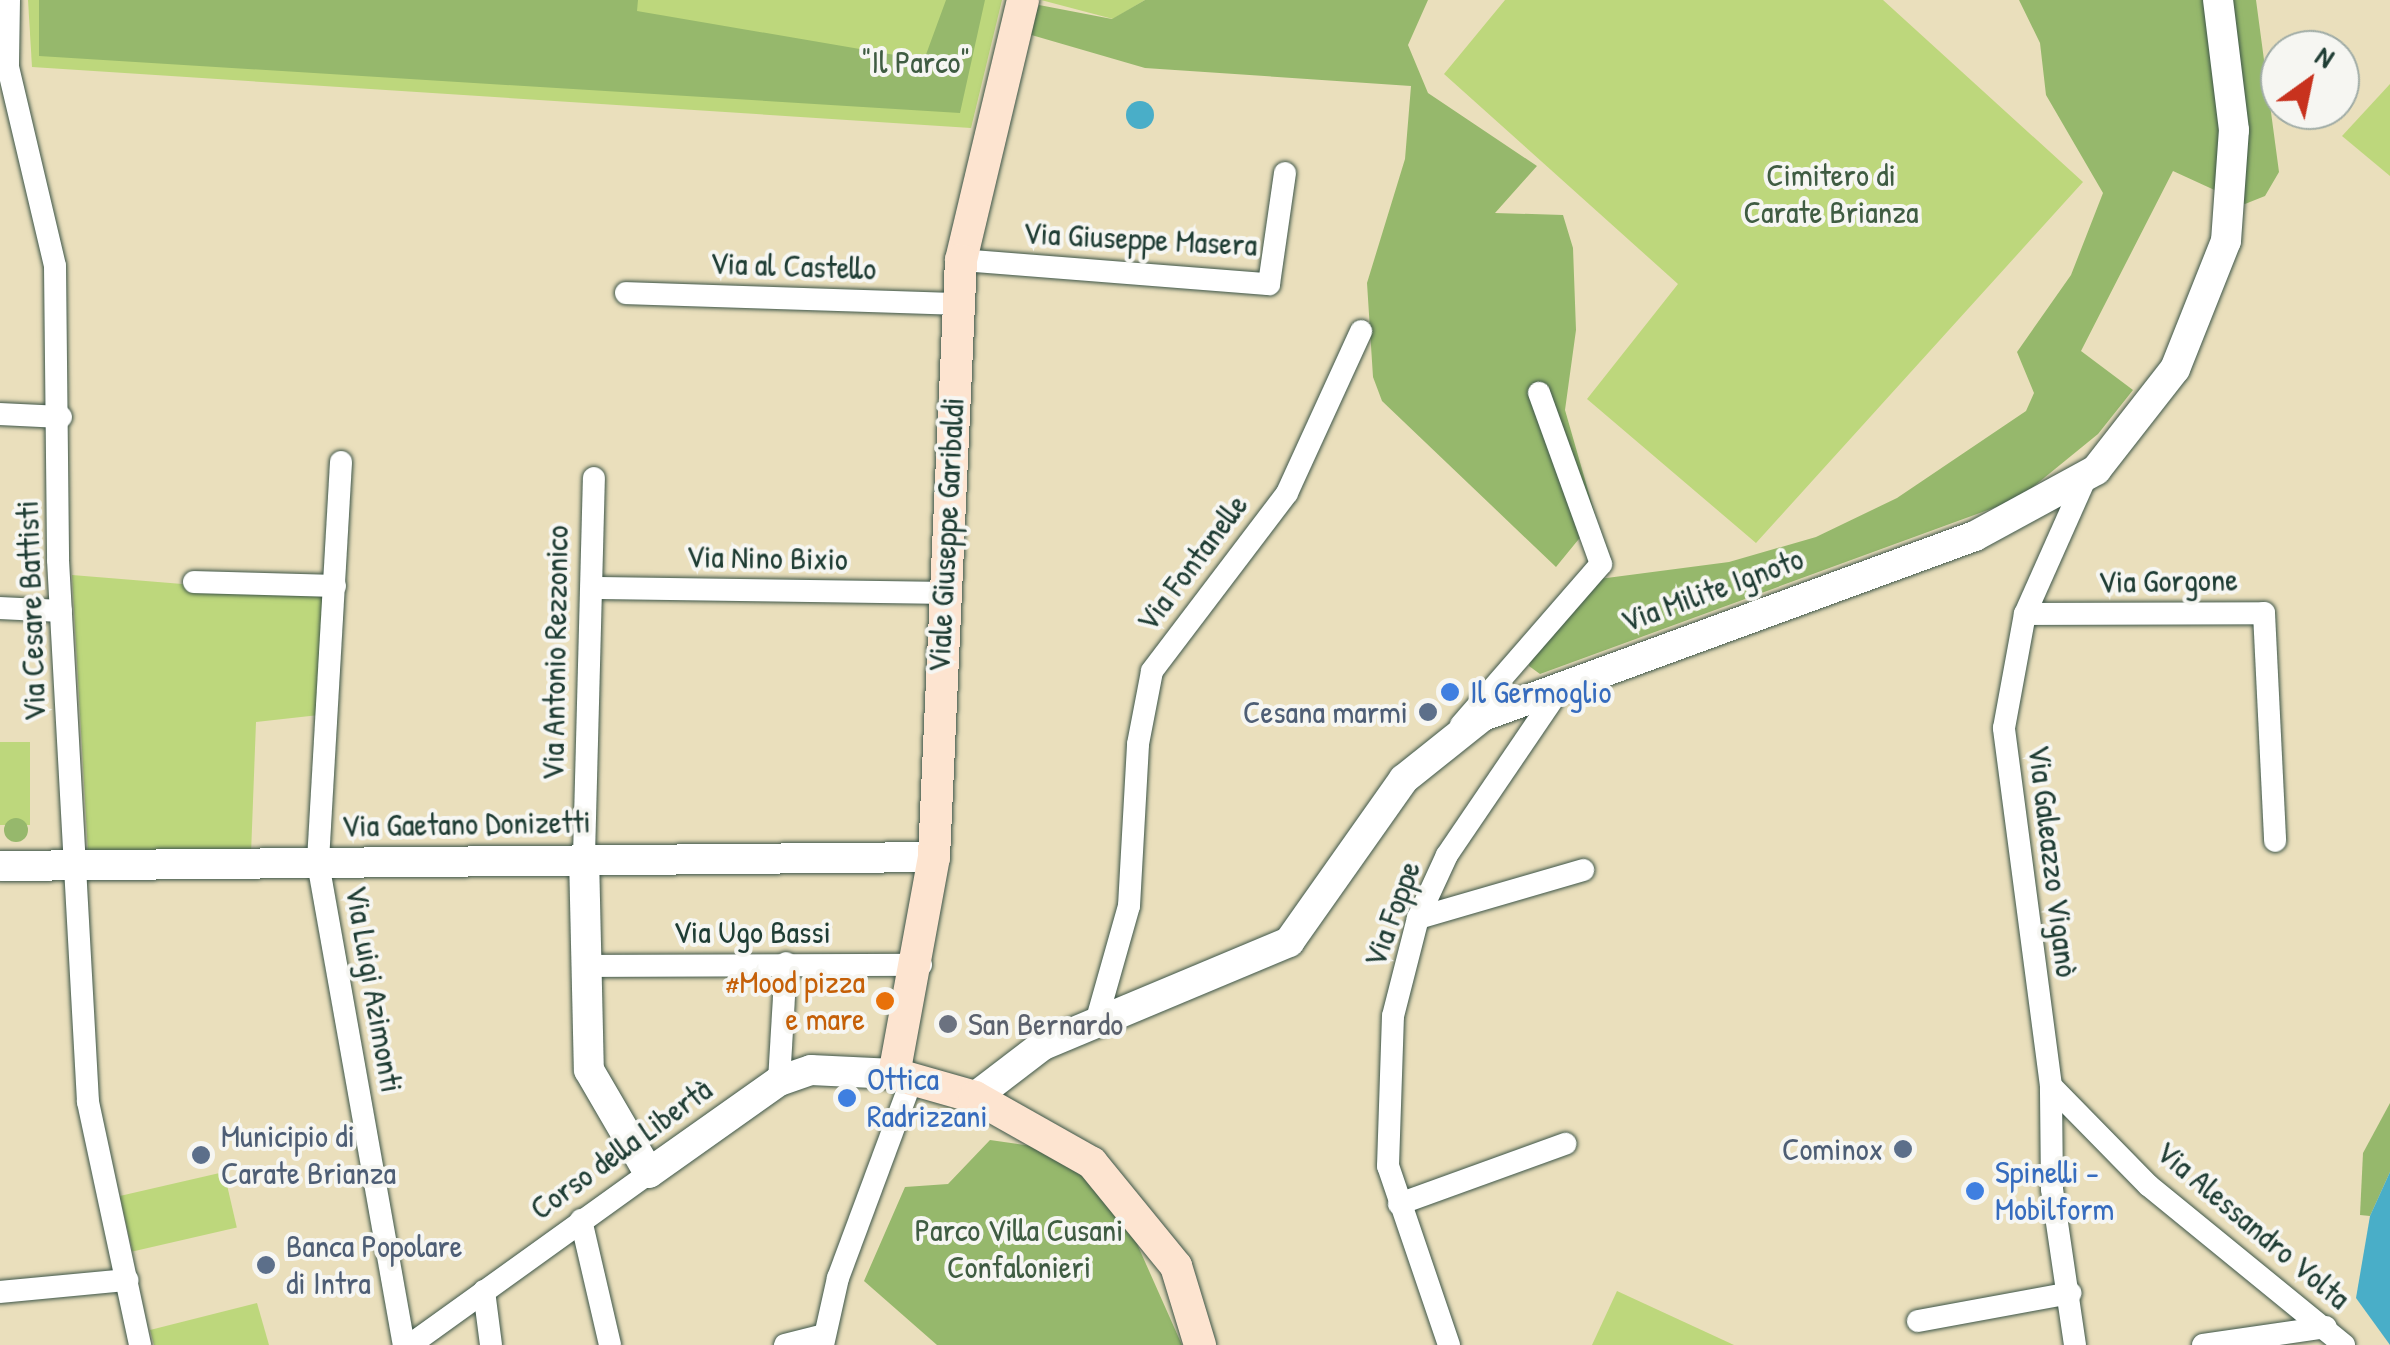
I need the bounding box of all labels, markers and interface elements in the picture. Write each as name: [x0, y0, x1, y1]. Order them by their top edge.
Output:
north arrow: [2260, 30, 2360, 130]
text: N: [2309, 37, 2342, 77]
park label: "Il Parco": [862, 43, 970, 81]
park label: Cimitero di Carate Brianza: [1743, 157, 1919, 232]
street label: Via Giuseppe Masera: [1022, 214, 1258, 264]
street label: Via al Castello: [709, 244, 877, 288]
street label: Viale Giuseppe Garibaldi: [920, 396, 972, 674]
street label: Via Fontanelle: [1128, 487, 1256, 639]
street label: Via Cesare Battisti: [8, 500, 54, 722]
street label: Via Antonio Rezzonico: [534, 525, 576, 781]
street label: Via Nino Bixio: [686, 537, 848, 579]
street label: Via Milite Ignoto: [1616, 539, 1808, 641]
street label: Via Gorgone: [2098, 561, 2238, 601]
place label: Il Germoglio: [1470, 673, 1611, 711]
marker: Il Germoglio: [1439, 681, 1461, 703]
place label: Cesana marmi: [1243, 693, 1408, 731]
marker: Cesana marmi: [1417, 701, 1439, 723]
street label: Via Galeazzo Viganò: [2020, 743, 2086, 979]
street label: Via Gaetano Donizetti: [341, 803, 591, 845]
street label: Via Foppe: [1355, 856, 1429, 972]
street label: Via Luigi Azimonti: [337, 883, 411, 1095]
street label: Via Ugo Bassi: [673, 913, 831, 951]
place label: #Mood pizza e mare: [725, 964, 865, 1039]
marker: #Mood pizza e mare: [874, 990, 896, 1012]
place label: San Bernardo: [968, 1005, 1123, 1043]
marker: San Bernardo: [937, 1013, 959, 1035]
place label: Ottica Radrizzani: [867, 1061, 988, 1136]
street label: Corso della Libertà: [523, 1070, 719, 1228]
marker: Ottica Radrizzani: [836, 1087, 858, 1109]
place label: Municipio di Carate Brianza: [221, 1118, 396, 1193]
place label: Cominox: [1782, 1130, 1883, 1168]
street label: Via Alessandro Volta: [2148, 1133, 2358, 1317]
marker: Cominox: [1892, 1138, 1914, 1160]
marker: Municipio di Carate Brianza: [190, 1144, 212, 1166]
place label: Spinelli - Mobilform: [1995, 1154, 2114, 1229]
marker: Spinelli - Mobilform: [1964, 1180, 1986, 1202]
park label: Parco Villa Cusani Confalonieri: [915, 1212, 1123, 1287]
place label: Banca Popolare di Intra: [286, 1228, 463, 1303]
marker: Banca Popolare di Intra: [255, 1254, 277, 1276]

